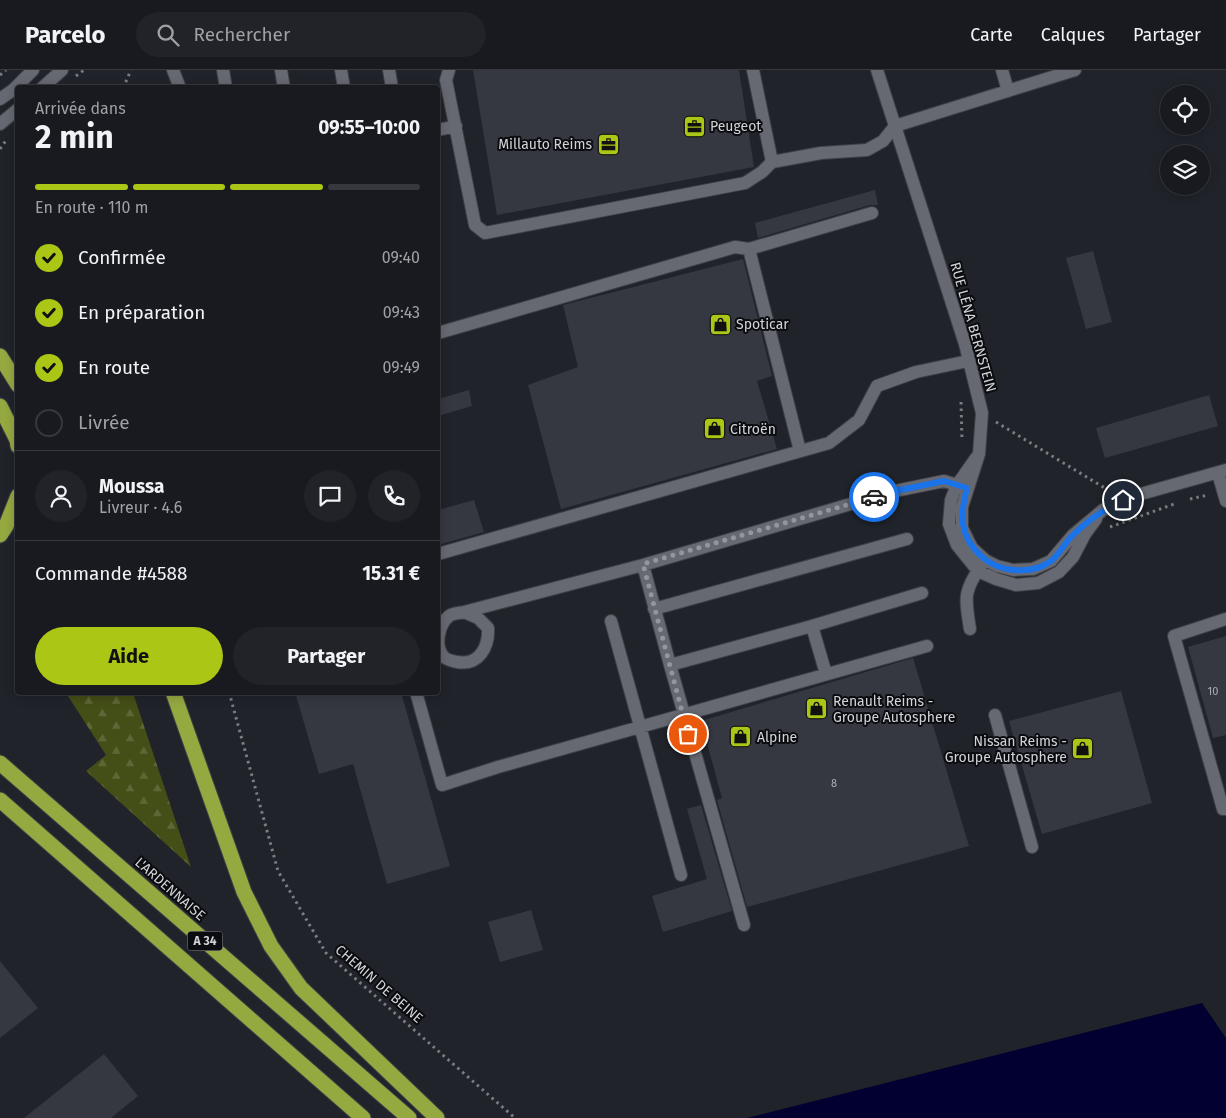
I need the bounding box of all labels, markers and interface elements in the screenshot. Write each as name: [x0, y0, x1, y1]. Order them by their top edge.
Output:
search box: [136, 12, 486, 57]
text: Parcelo: [25, 21, 106, 49]
icon: search: [154, 21, 182, 49]
text: Rechercher: [194, 23, 290, 46]
text: Carte: [970, 24, 1013, 46]
text: Calques: [1041, 24, 1105, 46]
text: Partager: [1133, 24, 1201, 46]
map controls: [1160, 85, 1210, 195]
button: locate: [1160, 85, 1210, 135]
text: Arrivée dans: [35, 99, 126, 118]
office icon: Peugeot: [682, 114, 706, 138]
text: 09:55–10:00: [318, 116, 420, 139]
text: 2 min: [35, 118, 114, 156]
place label: Peugeot: [710, 118, 762, 135]
office icon: Millauto Reims: [596, 132, 620, 156]
place label: Millauto Reims: [498, 136, 592, 153]
button: layers: [1160, 145, 1210, 195]
text: En route · 110 m: [35, 198, 148, 217]
icon: check: [35, 244, 63, 272]
text: Confirmée: [78, 246, 166, 269]
text: 09:40: [382, 248, 420, 267]
street label: RUE LÉNA BERNSTEIN: [946, 260, 1001, 394]
icon: check: [35, 299, 63, 327]
text: En préparation: [78, 301, 205, 324]
text: 09:43: [383, 303, 420, 322]
shop icon: Spoticar: [708, 312, 732, 336]
place label: Spoticar: [736, 316, 789, 333]
icon: check: [35, 354, 63, 382]
text: En route: [78, 356, 150, 379]
text: 09:49: [382, 358, 420, 377]
text: Livrée: [78, 411, 130, 434]
shop icon: Citroën: [702, 417, 726, 441]
place label: Citroën: [730, 421, 776, 438]
button: person: [35, 470, 87, 522]
button: chat: [304, 470, 356, 522]
button: phone: [368, 470, 420, 522]
courier: [849, 472, 899, 522]
text: Moussa: [99, 475, 164, 498]
pin: [1102, 479, 1144, 521]
icon: car: [860, 483, 888, 511]
icon: home: [1109, 486, 1137, 514]
text: Livreur · 4.6: [99, 498, 182, 517]
text: Commande #4588: [35, 562, 187, 585]
text: 15.31 €: [362, 562, 420, 585]
button: Aide: [35, 627, 223, 685]
button: Partager: [233, 627, 420, 685]
house number: 10: [1208, 685, 1218, 698]
place label: Renault Reims - Groupe Autosphere: [833, 693, 955, 726]
shop icon: Renault Reims - Groupe Autosphere: [805, 697, 829, 721]
pin: [667, 713, 709, 755]
icon: bag: [674, 720, 702, 748]
shop icon: Alpine: [729, 725, 753, 749]
place label: Alpine: [757, 729, 797, 746]
place label: Nissan Reims - Groupe Autosphere: [945, 733, 1067, 766]
shop icon: Nissan Reims - Groupe Autosphere: [1071, 737, 1095, 761]
house number: 8: [831, 777, 837, 790]
street label: L'ARDENNAISE: [131, 854, 209, 924]
road number: A 34: [188, 931, 222, 950]
street label: CHEMIN DE BEINE: [332, 941, 426, 1027]

